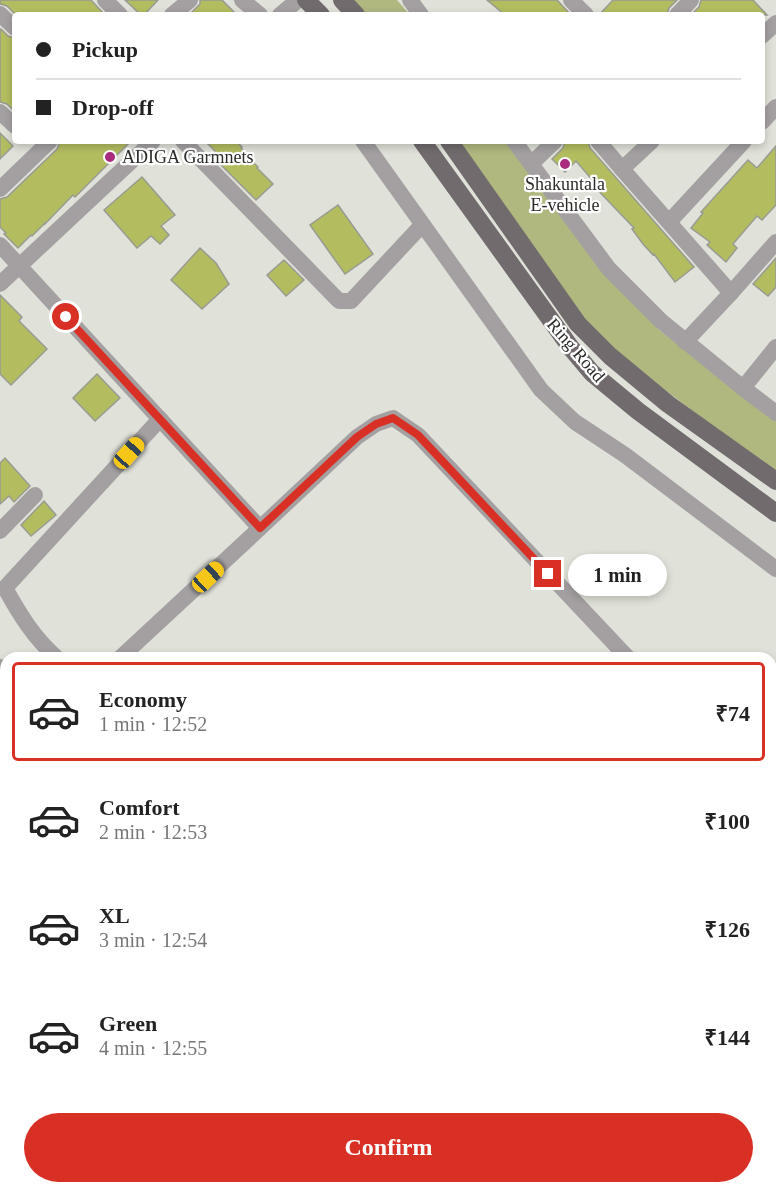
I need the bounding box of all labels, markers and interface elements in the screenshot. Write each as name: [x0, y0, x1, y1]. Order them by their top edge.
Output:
text: Pickup: [72, 37, 138, 62]
text: Drop-off: [72, 95, 153, 120]
place label: ADIGA Garmnets: [122, 147, 253, 167]
marker: ADIGA Garmnets: [103, 150, 117, 164]
marker: Shakuntala E-vehicle: [558, 157, 572, 171]
place label: Shakuntala E-vehicle: [525, 174, 605, 215]
route start: [52, 303, 79, 330]
street label: Ring Road: [543, 314, 609, 386]
car: [110, 434, 148, 472]
callout: 1 min: [569, 553, 668, 595]
car: [189, 558, 227, 596]
route end: [534, 560, 561, 587]
text: 1 min: [593, 564, 642, 586]
icon: car: [27, 685, 81, 739]
text: Economy: [99, 687, 187, 712]
text: ₹74: [715, 701, 750, 726]
text: 1 min · 12:52: [99, 713, 207, 735]
icon: car: [27, 793, 81, 847]
text: Comfort: [99, 795, 180, 820]
text: ₹100: [704, 809, 750, 834]
text: 2 min · 12:53: [99, 821, 207, 843]
icon: car: [27, 901, 81, 955]
text: XL: [99, 903, 130, 928]
text: ₹126: [704, 917, 750, 942]
text: 3 min · 12:54: [99, 929, 207, 951]
icon: car: [27, 1009, 81, 1063]
text: Green: [99, 1011, 157, 1036]
text: ₹144: [704, 1025, 750, 1050]
text: 4 min · 12:55: [99, 1037, 207, 1059]
button: Confirm: [24, 1113, 753, 1182]

